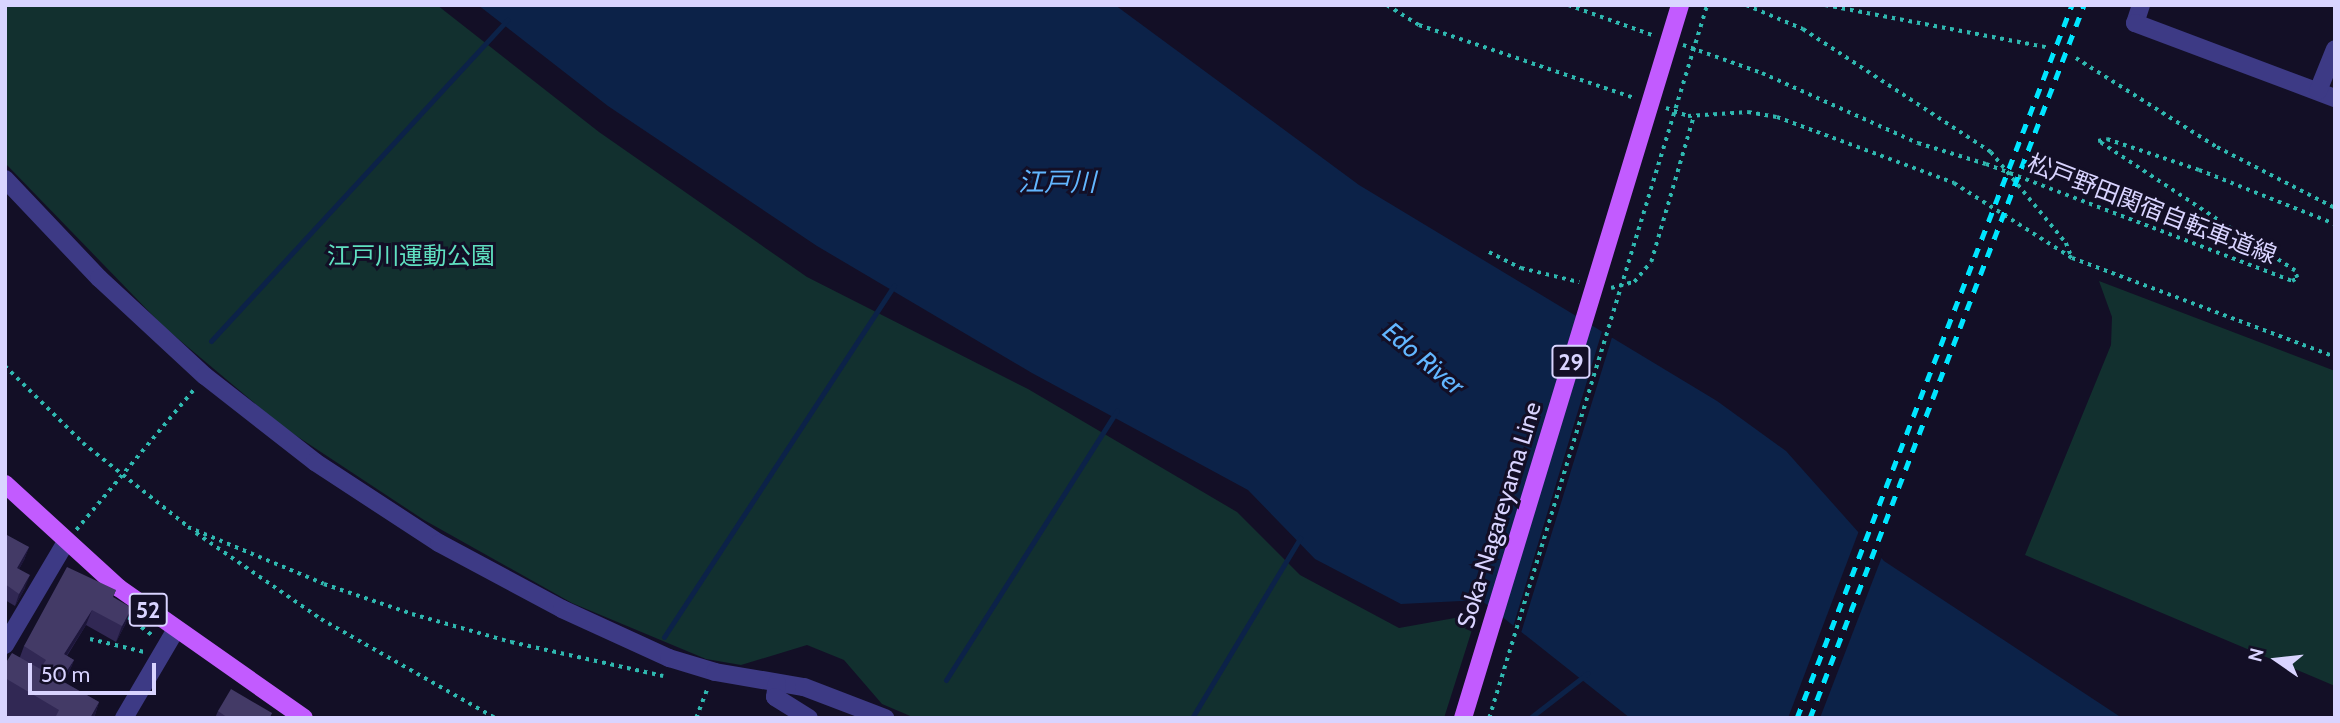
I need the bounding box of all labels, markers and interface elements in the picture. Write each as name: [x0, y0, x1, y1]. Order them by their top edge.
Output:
street label: 松戸野田関宿自転車道線: [2024, 148, 2280, 270]
water label: 江戸川: [1018, 167, 1096, 199]
park label: 江戸川運動公園: [327, 242, 495, 270]
water label: Edo River: [1376, 316, 1470, 402]
road number: 29: [1550, 342, 1592, 382]
street label: Soka-Nagareyama Line: [1451, 398, 1547, 632]
road number: 52: [127, 590, 169, 630]
north arrow: [2242, 625, 2312, 695]
text: N: [2243, 645, 2269, 664]
scale bar: [32, 650, 159, 694]
text: 50 m: [41, 662, 90, 687]

